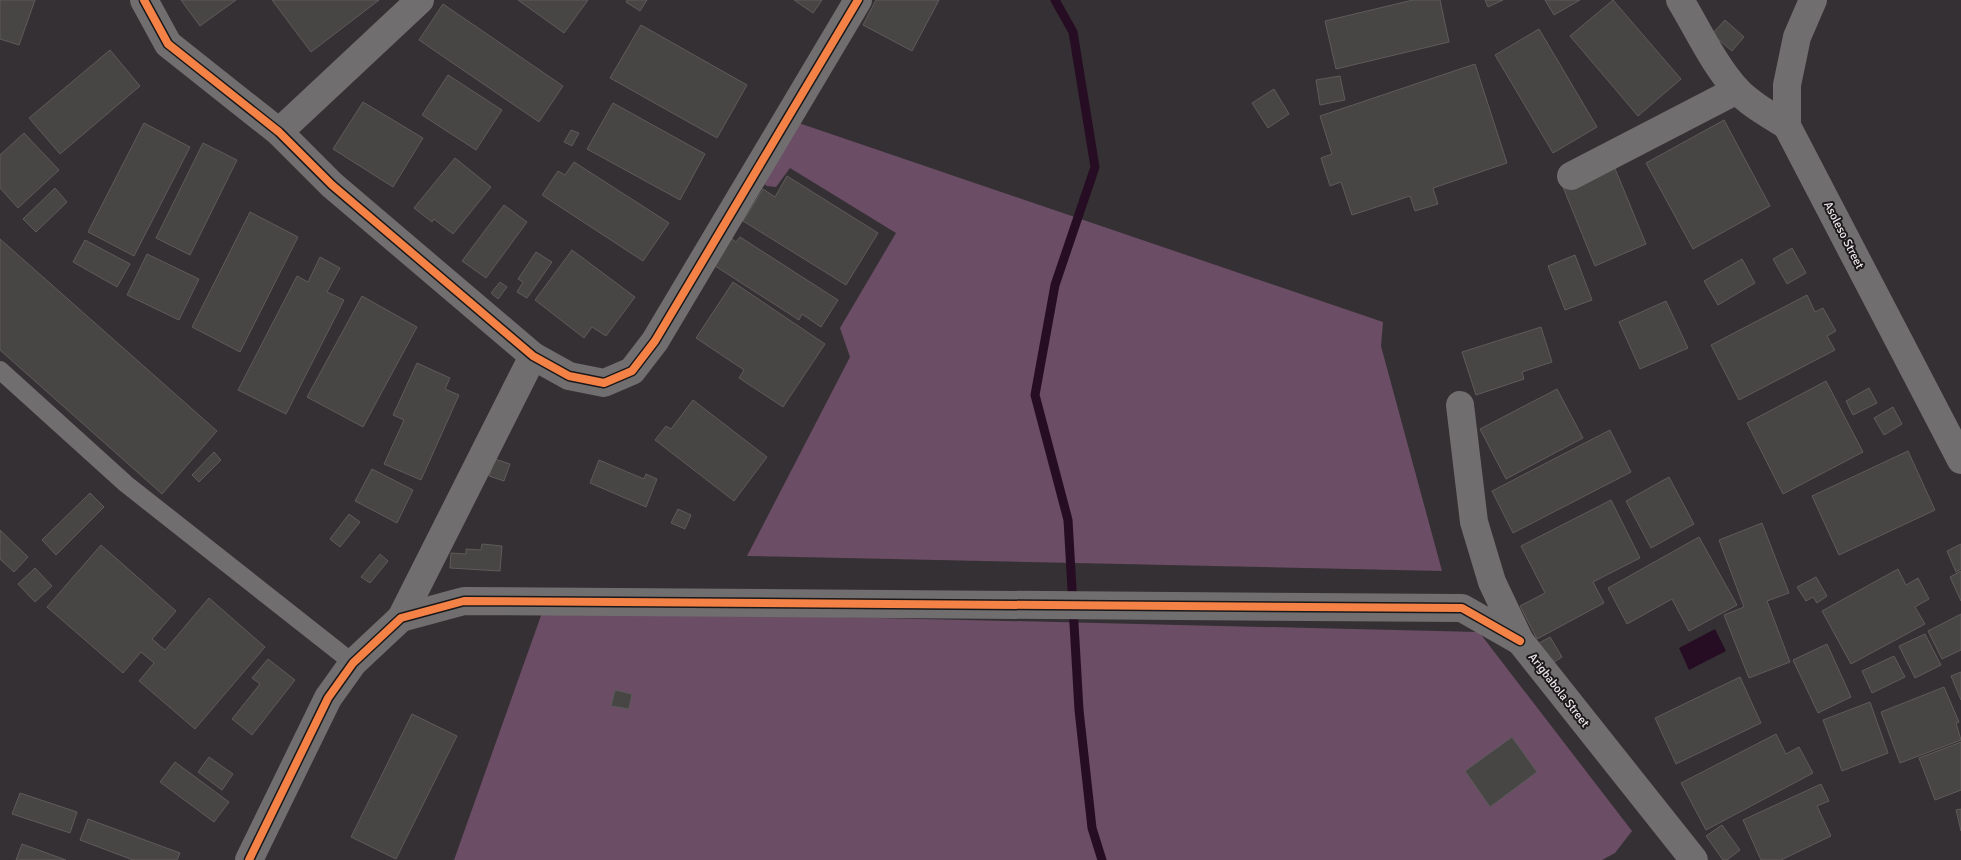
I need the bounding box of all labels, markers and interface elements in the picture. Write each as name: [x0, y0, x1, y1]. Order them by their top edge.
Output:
street label: Asoleso Street: [1820, 199, 1867, 271]
street label: Arigbabola Street: [1525, 650, 1592, 730]

